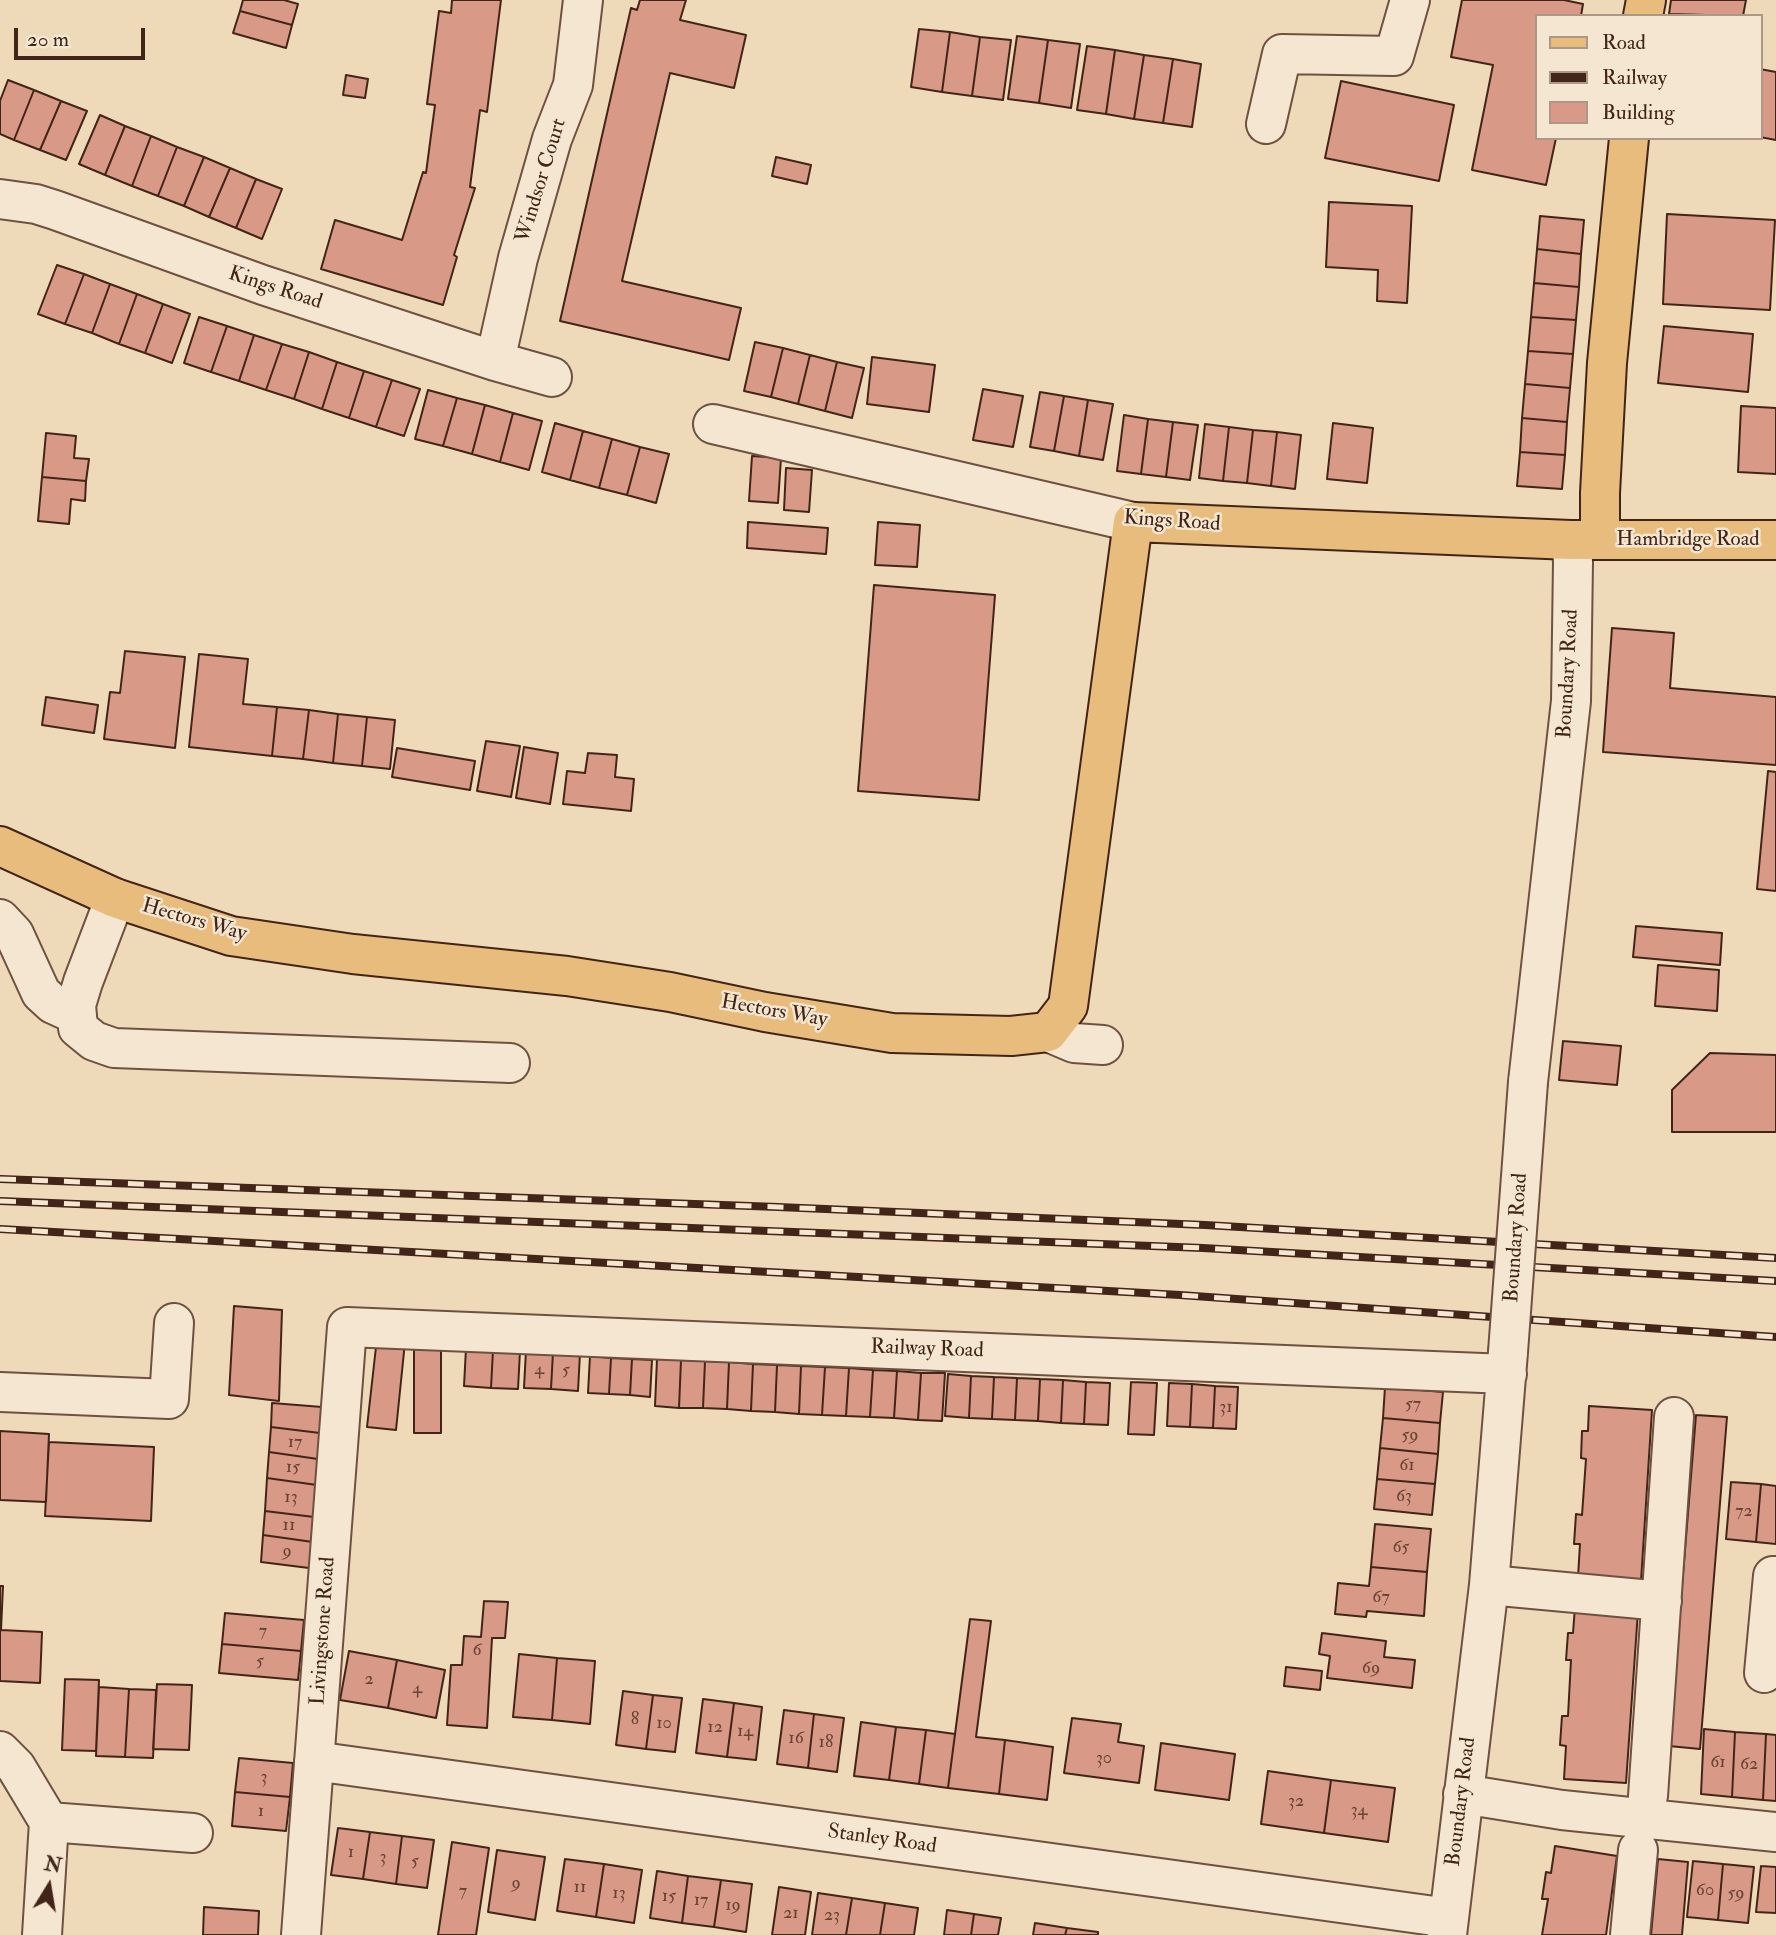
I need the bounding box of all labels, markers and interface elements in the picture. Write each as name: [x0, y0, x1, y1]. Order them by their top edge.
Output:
scale bar: [18, 14, 149, 58]
legend: [1534, 14, 1762, 140]
text: 20 m: [27, 26, 69, 53]
text: Road: [1602, 29, 1646, 56]
text: Railway: [1602, 64, 1667, 91]
text: Building: [1602, 99, 1675, 126]
street label: Windsor Court: [511, 116, 573, 246]
street label: Kings Road: [225, 262, 325, 316]
street label: Kings Road: [1123, 506, 1221, 538]
street label: Hambridge Road: [1616, 527, 1760, 553]
street label: Boundary Road: [1553, 609, 1585, 739]
street label: Hectors Way: [139, 894, 249, 948]
street label: Hectors Way: [719, 990, 829, 1034]
street label: Boundary Road: [1500, 1172, 1534, 1304]
street label: Railway Road: [870, 1335, 984, 1365]
house number: 4: [534, 1359, 544, 1381]
house number: 5: [562, 1360, 570, 1382]
house number: 57: [1405, 1394, 1421, 1416]
house number: 31: [1219, 1397, 1233, 1419]
house number: 59: [1401, 1425, 1419, 1447]
house number: 17: [288, 1432, 302, 1454]
house number: 61: [1399, 1455, 1415, 1477]
house number: 15: [286, 1457, 300, 1479]
house number: 63: [1396, 1486, 1412, 1508]
house number: 13: [284, 1487, 298, 1509]
house number: 72: [1735, 1501, 1753, 1523]
house number: 11: [283, 1515, 295, 1537]
house number: 65: [1393, 1537, 1409, 1559]
house number: 9: [282, 1541, 292, 1563]
street label: Livingstone Road: [306, 1556, 342, 1706]
house number: 67: [1372, 1587, 1390, 1609]
house number: 7: [259, 1621, 267, 1643]
house number: 6: [472, 1640, 482, 1662]
house number: 5: [256, 1651, 264, 1673]
house number: 69: [1362, 1658, 1380, 1680]
house number: 2: [364, 1669, 374, 1691]
house number: 4: [412, 1678, 422, 1700]
house number: 8: [631, 1709, 639, 1731]
house number: 10: [656, 1713, 672, 1735]
house number: 12: [707, 1717, 723, 1739]
house number: 14: [737, 1721, 753, 1743]
house number: 16: [788, 1728, 804, 1750]
house number: 18: [819, 1732, 833, 1754]
street label: Boundary Road: [1442, 1736, 1482, 1868]
house number: 30: [1096, 1748, 1112, 1770]
house number: 61: [1710, 1752, 1726, 1774]
house number: 62: [1740, 1754, 1758, 1776]
house number: 3: [261, 1767, 267, 1789]
house number: 32: [1288, 1791, 1304, 1813]
house number: 34: [1351, 1800, 1367, 1822]
house number: 1: [258, 1801, 264, 1823]
street label: Stanley Road: [826, 1820, 938, 1860]
house number: 1: [348, 1842, 354, 1864]
house number: 3: [380, 1847, 386, 1869]
north arrow: [14, 1851, 84, 1921]
house number: 5: [411, 1851, 419, 1873]
text: N: [42, 1852, 64, 1879]
house number: 9: [511, 1873, 521, 1895]
house number: 11: [574, 1877, 586, 1899]
house number: 60: [1696, 1880, 1714, 1902]
house number: 7: [459, 1881, 467, 1903]
house number: 13: [612, 1883, 626, 1905]
house number: 59: [1727, 1883, 1745, 1905]
house number: 15: [662, 1886, 676, 1908]
house number: 17: [694, 1890, 708, 1912]
house number: 19: [725, 1895, 741, 1917]
house number: 21: [783, 1903, 799, 1925]
house number: 23: [824, 1905, 840, 1927]

